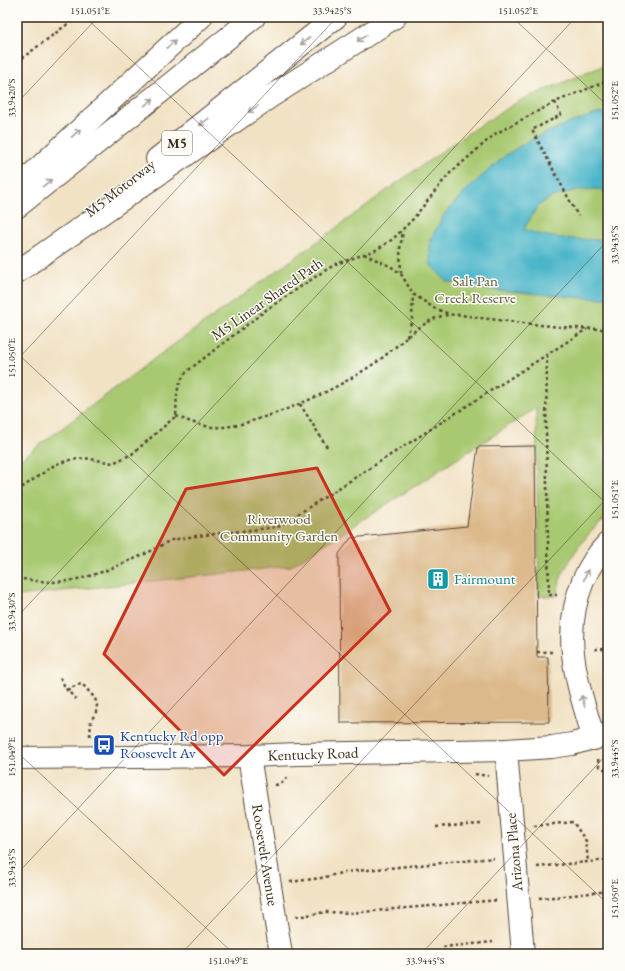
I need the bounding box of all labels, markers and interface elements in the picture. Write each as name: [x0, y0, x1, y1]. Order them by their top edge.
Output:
text: 151.051°E: [70, 4, 110, 17]
text: 33.9425°S: [313, 4, 352, 17]
text: 151.052°E: [498, 4, 538, 17]
one-way arrow: [357, 34, 368, 42]
one-way arrow: [300, 37, 311, 46]
one-way arrow: [166, 39, 176, 49]
text: 33.9420°S: [5, 78, 18, 117]
text: 151.052°E: [608, 81, 621, 121]
one-way arrow: [143, 97, 154, 106]
one-way arrow: [248, 105, 259, 113]
one-way arrow: [198, 118, 209, 126]
one-way arrow: [71, 128, 81, 138]
road number: M5: [162, 131, 192, 155]
street label: M5 Motorway: [81, 154, 159, 221]
one-way arrow: [42, 179, 53, 187]
text: 33.9435°S: [608, 225, 621, 264]
street label: M5 Linear Shared Path: [207, 253, 326, 344]
park label: Salt Pan Creek Reserve: [434, 271, 516, 307]
text: 151.050°E: [5, 338, 18, 378]
text: 151.051°E: [608, 480, 621, 520]
park label: Riverwood Community Garden: [220, 509, 338, 545]
building icon: Fairmount: [425, 566, 451, 592]
place label: Fairmount: [454, 569, 516, 588]
one-way arrow: [583, 569, 590, 581]
text: 33.9430°S: [5, 592, 18, 631]
one-way arrow: [579, 695, 586, 708]
place label: Kentucky Rd opp Roosevelt Av: [120, 726, 224, 762]
bus stop icon: Kentucky Rd opp Roosevelt Av: [91, 732, 117, 758]
text: 151.049°E: [5, 737, 18, 777]
text: 33.9445°S: [608, 739, 621, 778]
street label: Kentucky Road: [267, 742, 359, 765]
street label: Roosevelt Avenue: [248, 803, 283, 907]
street label: Arizona Place: [501, 812, 526, 893]
text: 33.9435°S: [5, 848, 18, 887]
text: 151.050°E: [608, 879, 621, 919]
text: 151.049°E: [208, 954, 248, 967]
text: 33.9445°S: [406, 954, 445, 967]

